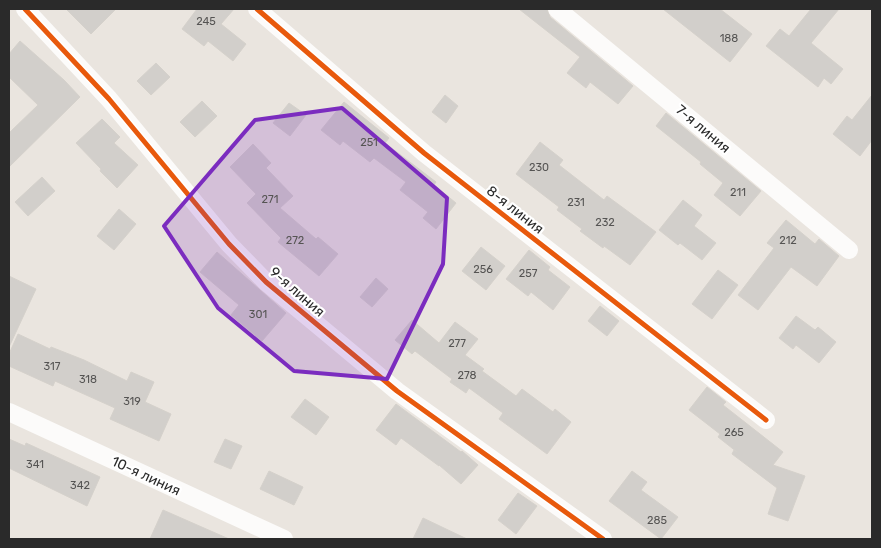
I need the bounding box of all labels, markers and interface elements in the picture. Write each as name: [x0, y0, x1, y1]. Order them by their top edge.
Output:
house number: 245: [196, 15, 216, 28]
house number: 188: [720, 32, 738, 45]
street label: 7-я линия: [672, 101, 734, 157]
house number: 251: [360, 136, 378, 149]
house number: 230: [529, 161, 549, 174]
street label: 8-я линия: [483, 182, 547, 238]
house number: 211: [730, 186, 746, 199]
house number: 271: [262, 193, 278, 206]
house number: 231: [567, 196, 585, 209]
house number: 232: [595, 216, 615, 229]
house number: 272: [286, 234, 304, 247]
house number: 212: [779, 234, 797, 247]
house number: 256: [473, 263, 493, 276]
street label: 9-я линия: [266, 264, 328, 320]
house number: 257: [519, 267, 538, 280]
house number: 301: [249, 308, 267, 321]
house number: 277: [448, 337, 466, 350]
house number: 317: [44, 360, 61, 373]
house number: 278: [457, 369, 477, 382]
house number: 318: [79, 373, 97, 386]
house number: 319: [123, 395, 141, 408]
house number: 265: [724, 426, 744, 439]
street label: 10-я линия: [109, 453, 183, 499]
house number: 341: [26, 458, 44, 471]
house number: 342: [70, 479, 90, 492]
house number: 285: [647, 514, 667, 527]

